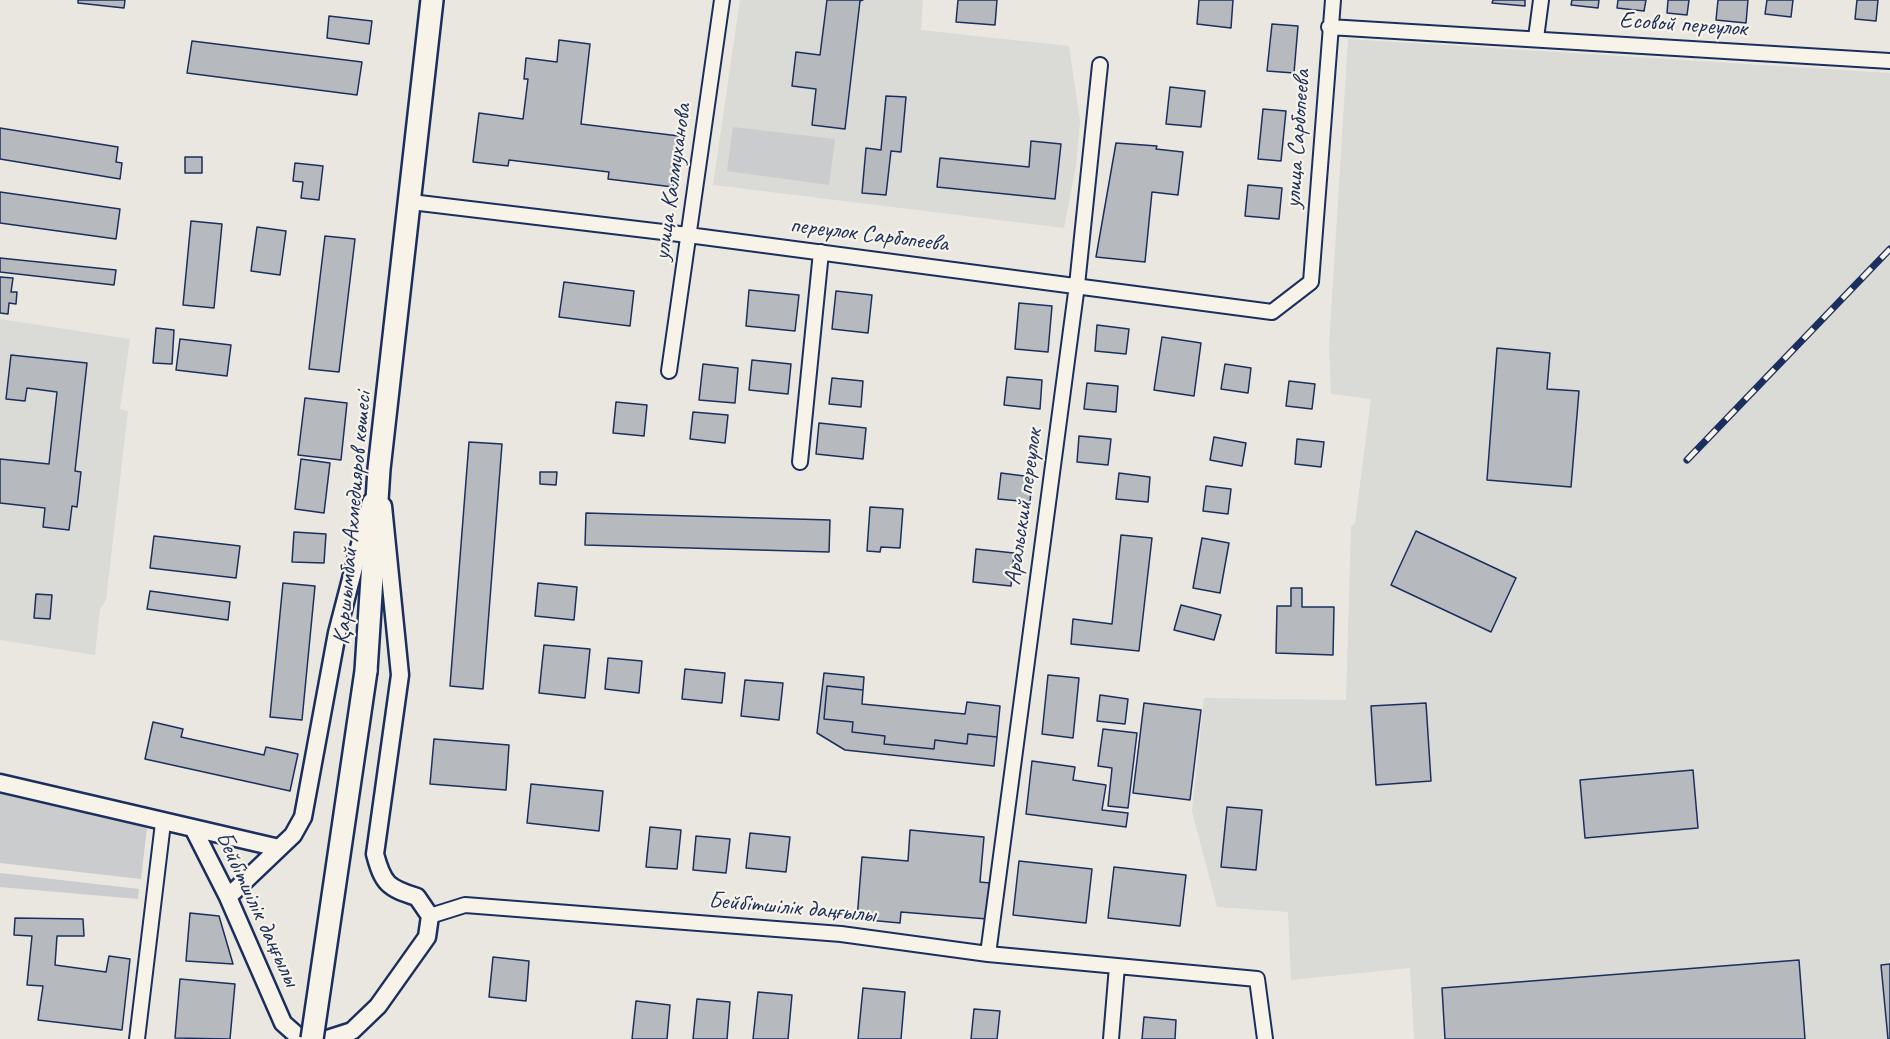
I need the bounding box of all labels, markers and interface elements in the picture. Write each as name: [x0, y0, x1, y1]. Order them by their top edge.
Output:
street label: Есовой переулок: [1618, 6, 1748, 44]
street label: улица Сарбопеева: [1279, 69, 1317, 209]
street label: улица Калмуханова: [648, 102, 698, 262]
street label: переулок Сарбопеева: [788, 211, 950, 259]
street label: Қаршымбай Ахмедияров көшесі: [328, 390, 378, 646]
street label: Аральский переулок: [999, 427, 1049, 587]
street label: Бейбітшілік даңғылы: [209, 827, 305, 991]
street label: Бейбітшілік даңғылы: [707, 886, 877, 930]

